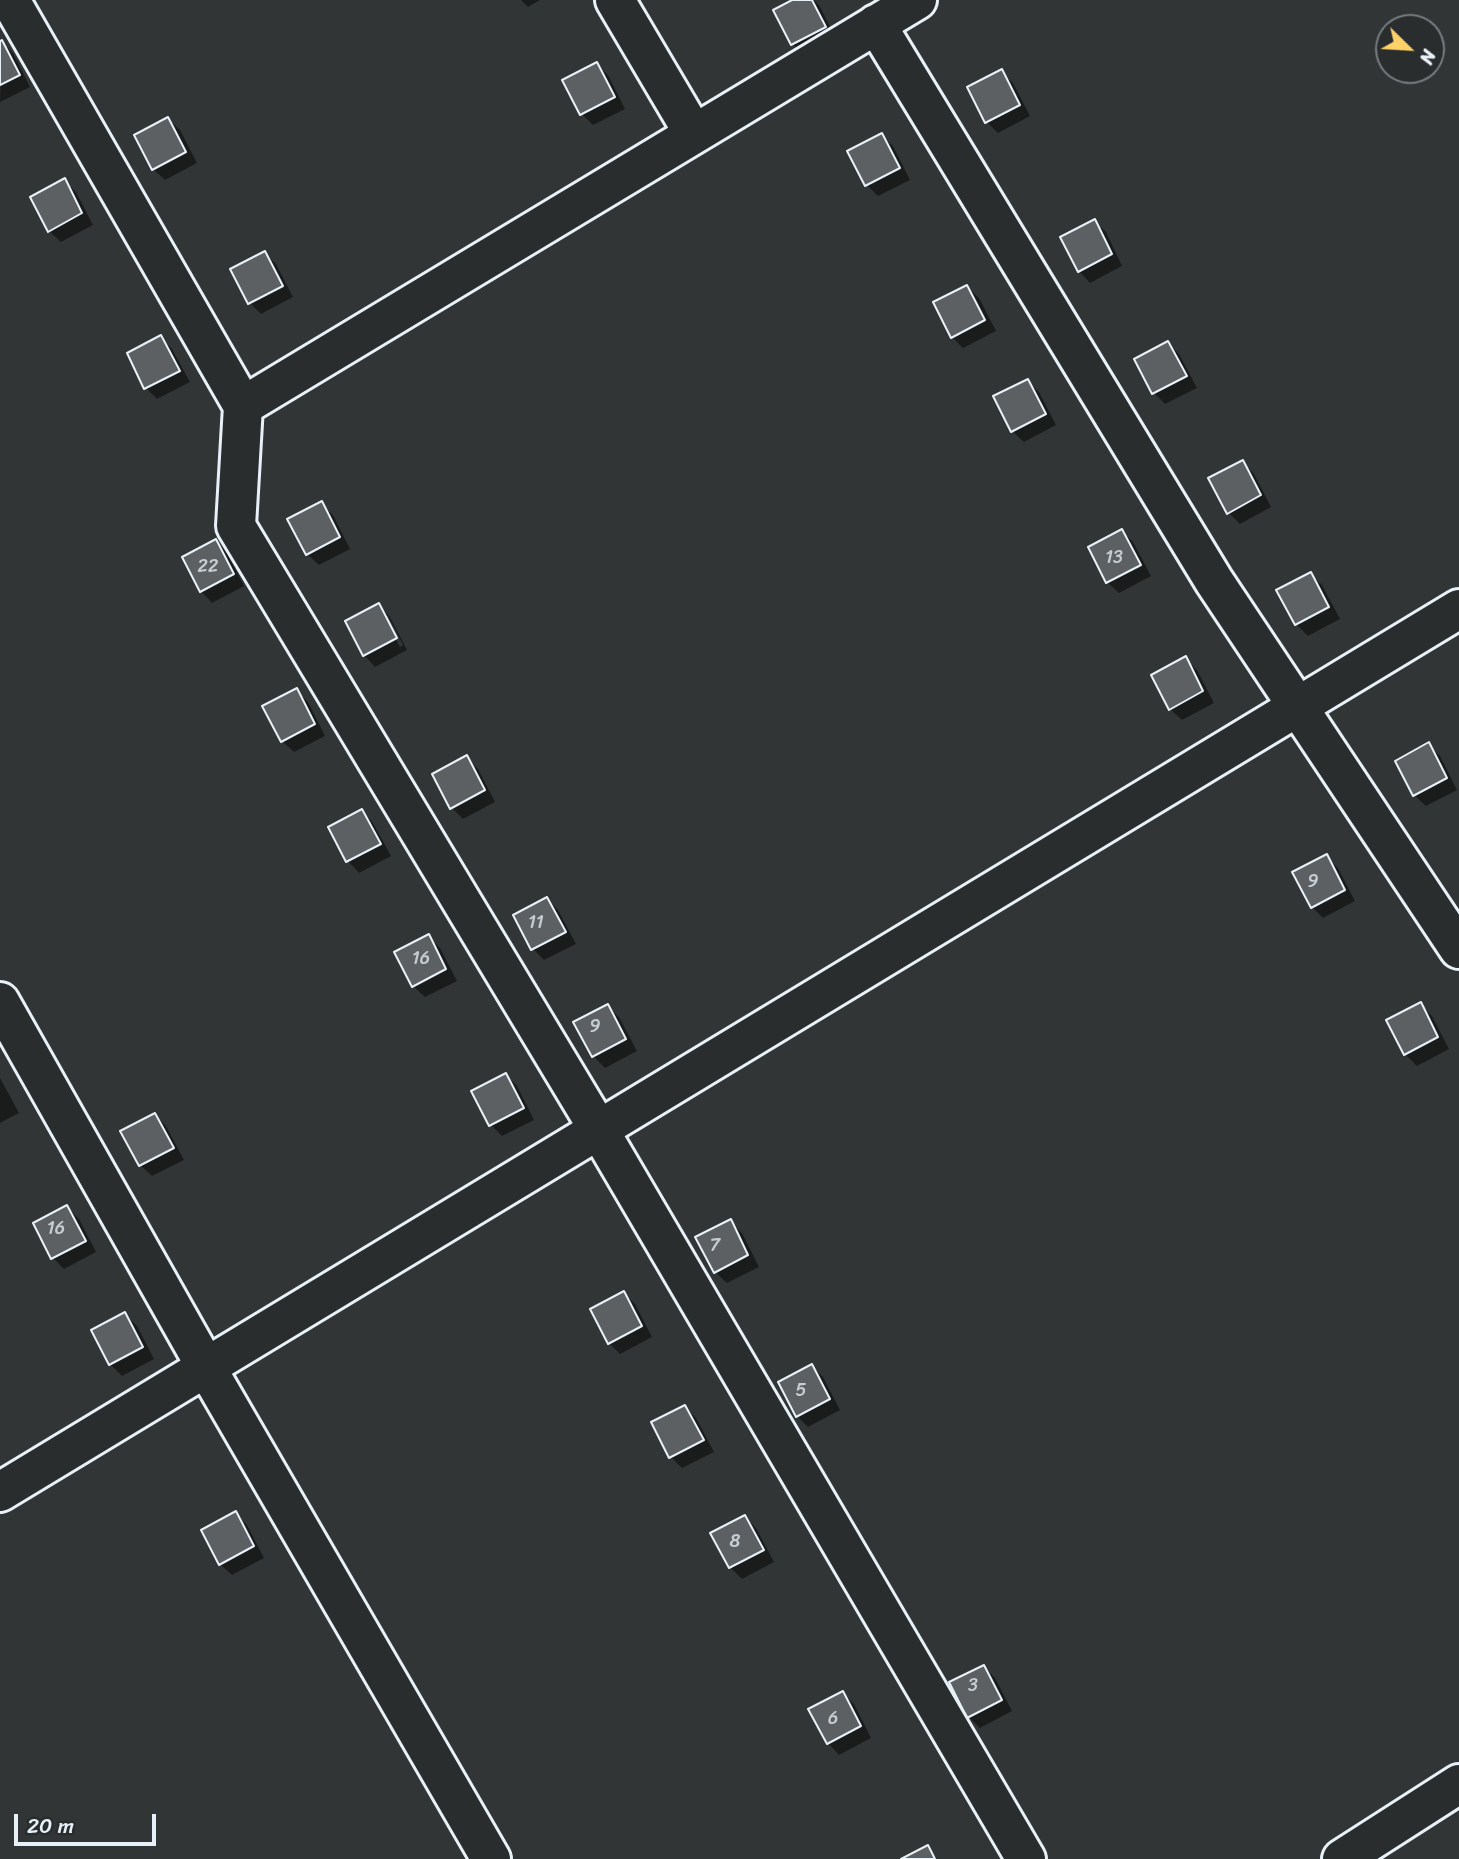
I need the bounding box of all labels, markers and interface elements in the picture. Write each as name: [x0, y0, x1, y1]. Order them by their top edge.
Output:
north arrow: [1375, 14, 1445, 84]
text: N: [1410, 44, 1446, 70]
house number: 13: [1105, 547, 1123, 569]
house number: 22: [198, 556, 218, 578]
house number: 9: [1307, 871, 1319, 893]
house number: 11: [528, 912, 544, 934]
house number: 16: [412, 948, 430, 970]
house number: 9: [589, 1016, 601, 1038]
house number: 16: [47, 1218, 65, 1240]
house number: 7: [710, 1235, 720, 1257]
house number: 5: [796, 1380, 806, 1402]
house number: 8: [730, 1531, 740, 1553]
house number: 3: [968, 1675, 978, 1697]
house number: 6: [828, 1708, 838, 1730]
scale bar: [18, 1800, 159, 1844]
text: 20 m: [27, 1807, 74, 1845]

